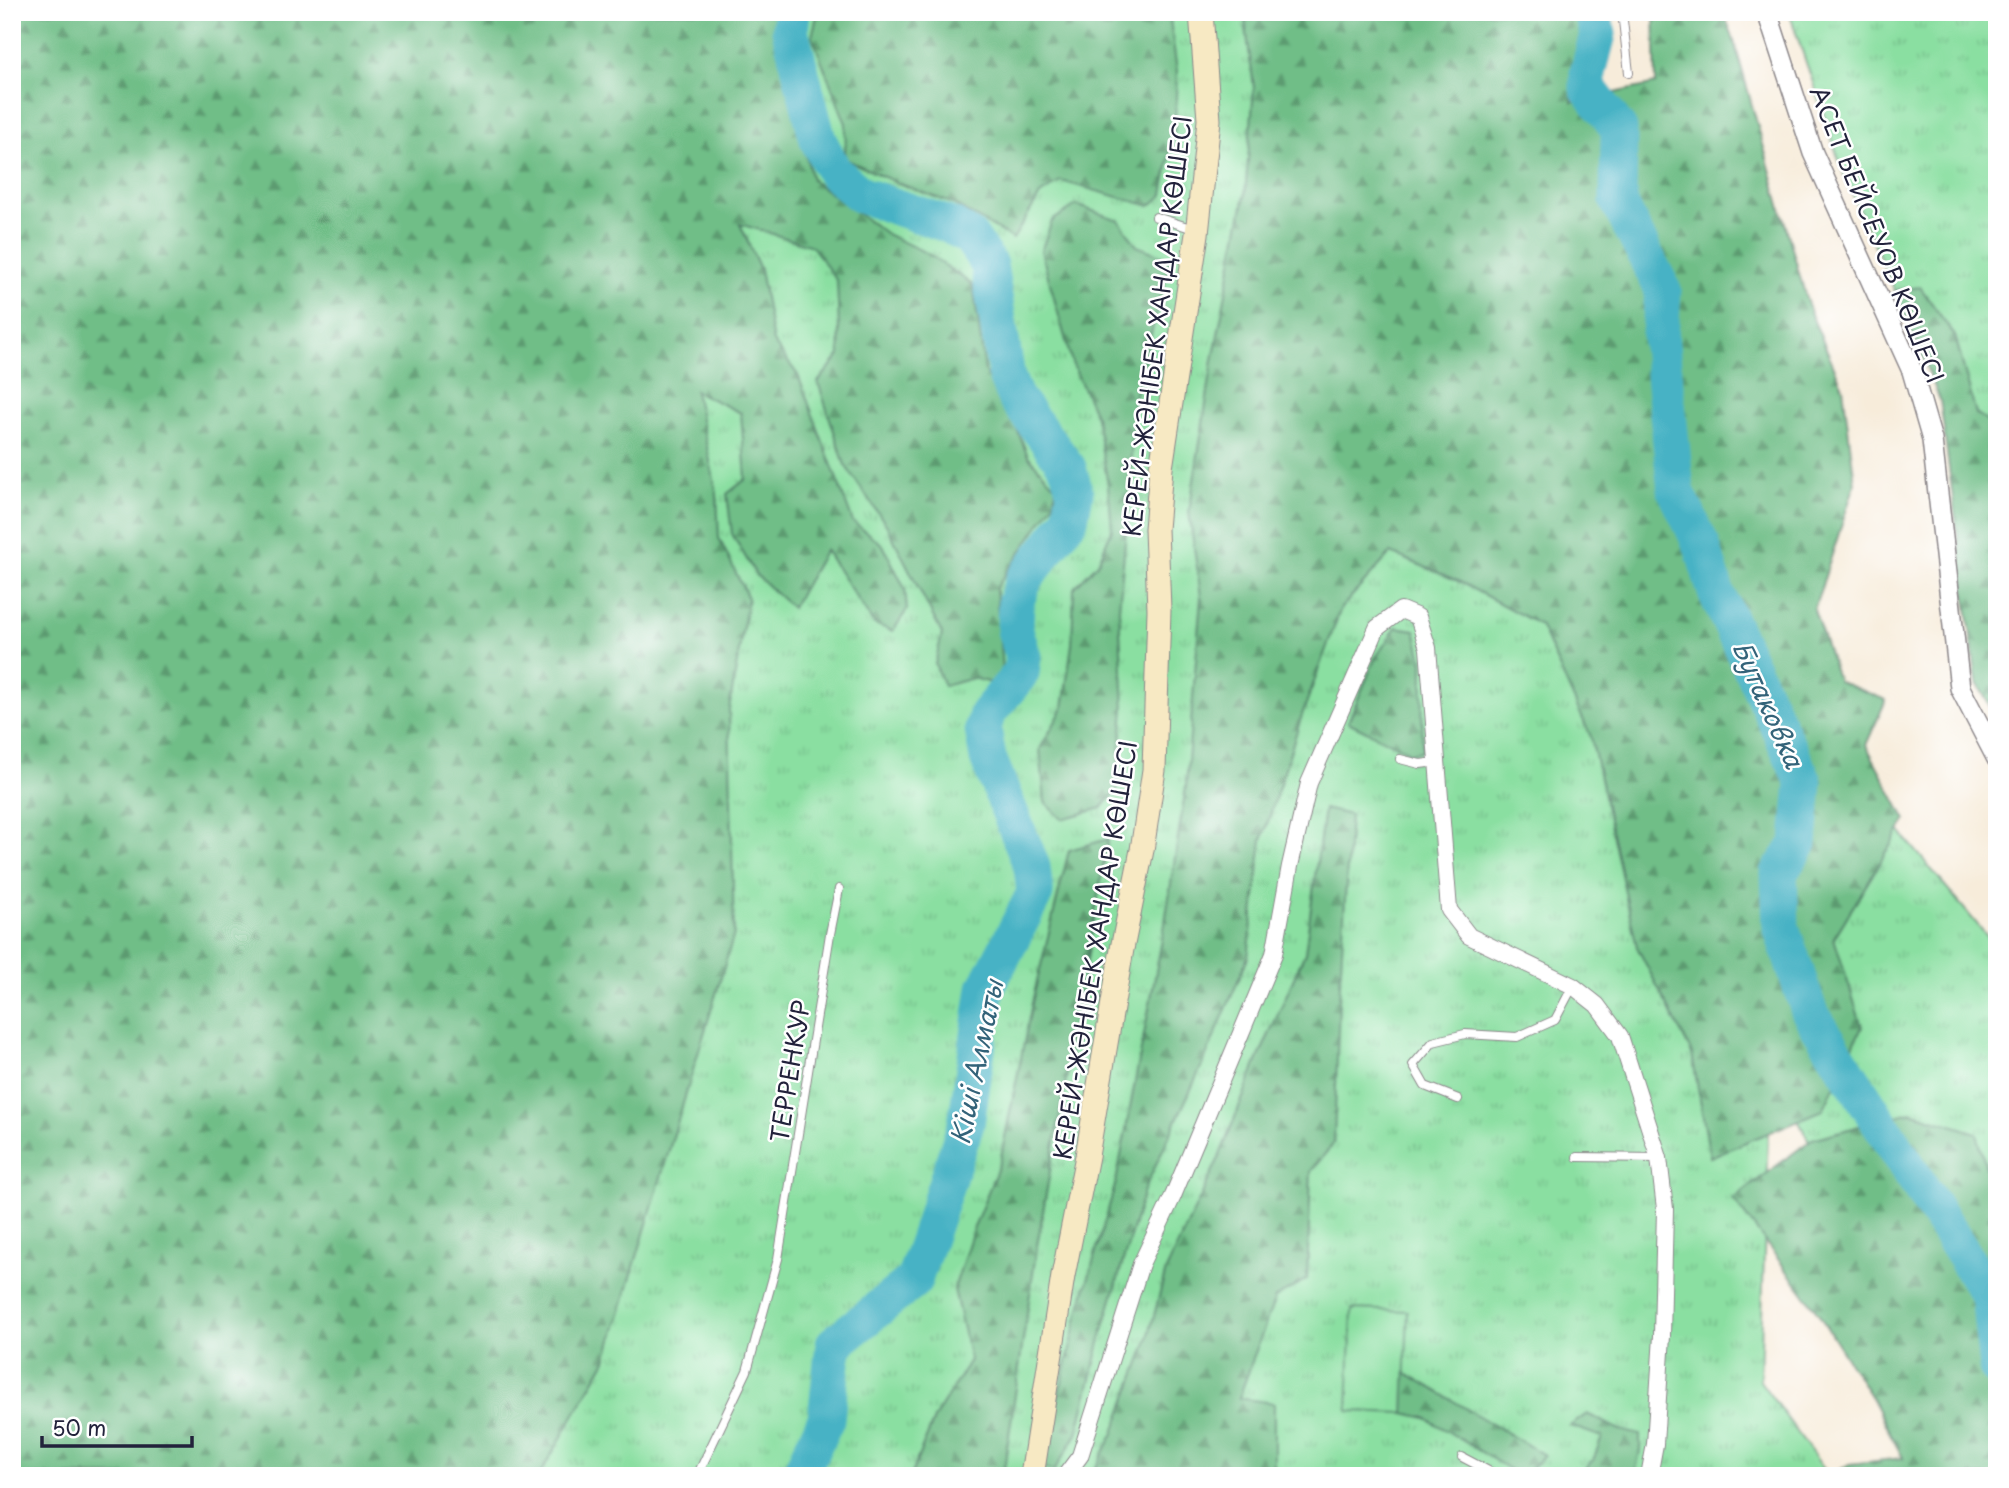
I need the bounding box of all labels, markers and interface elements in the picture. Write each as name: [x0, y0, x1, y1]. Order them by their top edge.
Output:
street label: АСЕТ БЕЙСЕУОВ КӨШЕСІ: [1802, 80, 1954, 388]
street label: КЕРЕЙ-ЖӘНІБЕК ХАНДАР КӨШЕСІ: [1112, 114, 1200, 538]
water label: Бутаковка: [1724, 634, 1815, 775]
street label: КЕРЕЙ-ЖӘНІБЕК ХАНДАР КӨШЕСІ: [1043, 738, 1145, 1162]
water label: Кіші Алматы: [940, 975, 1013, 1148]
street label: ТЕРРЕНКУР: [760, 997, 818, 1145]
scale bar: [42, 1404, 192, 1448]
text: 50 m: [52, 1411, 106, 1443]

